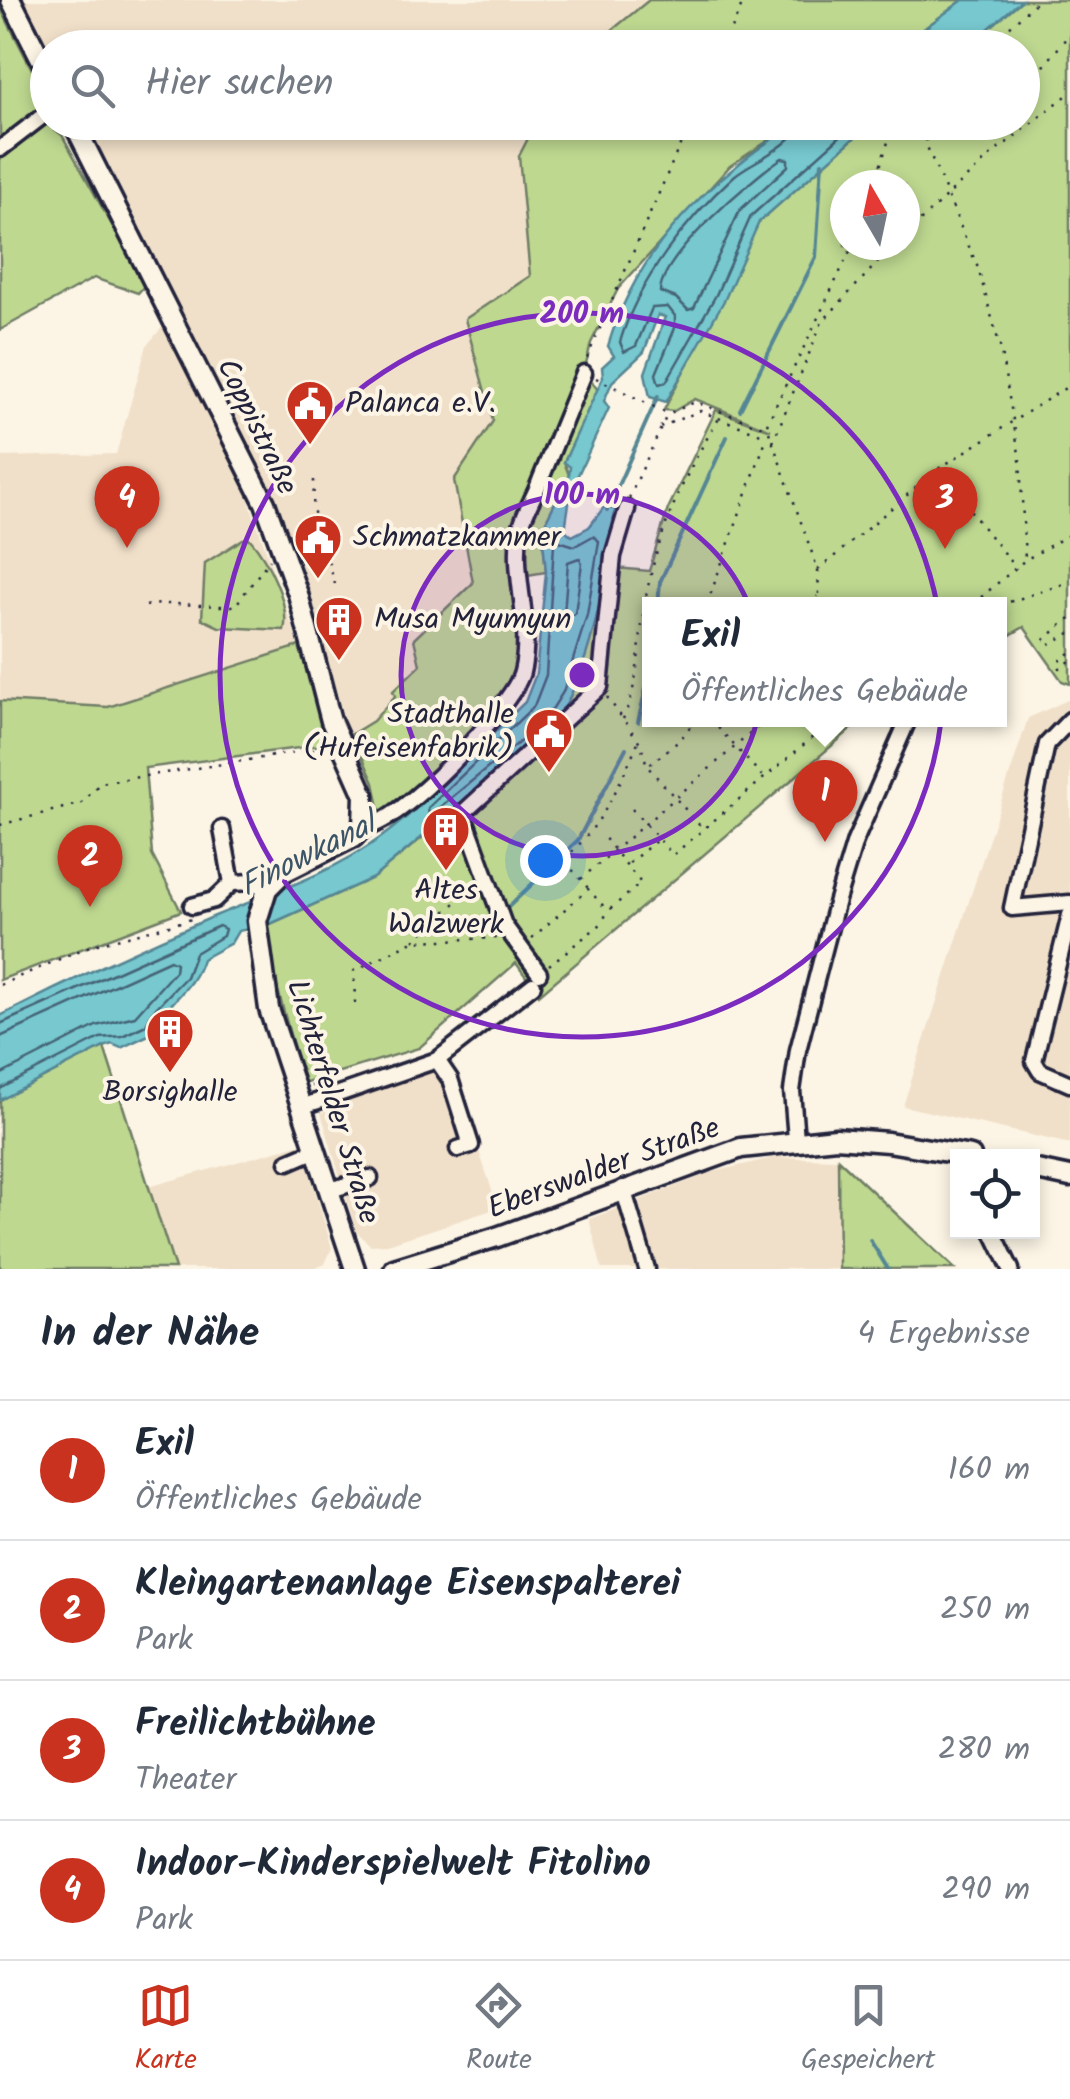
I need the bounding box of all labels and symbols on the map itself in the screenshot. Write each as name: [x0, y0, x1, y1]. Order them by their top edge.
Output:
north arrow: [830, 170, 920, 260]
text: 200 m: [540, 291, 624, 339]
street label: Coppistraße: [202, 350, 310, 504]
public building icon: Palanca e.V.: [284, 378, 336, 446]
place label: Palanca e.V.: [345, 380, 496, 428]
pin: 4: [94, 466, 160, 548]
pin: 3: [912, 466, 978, 549]
text: 100 m: [544, 472, 620, 520]
public building icon: Schmatzkammer: [292, 512, 344, 580]
place label: Schmatzkammer: [353, 514, 563, 562]
building icon: Musa Myumyun: [313, 594, 365, 662]
place label: Musa Myumyun: [374, 596, 572, 644]
centre of rings: [564, 657, 600, 693]
place label: Stadthalle (Hufeisenfabrik): [303, 691, 514, 773]
public building icon: Stadthalle (Hufeisenfabrik): [523, 706, 575, 774]
pin: 1: [792, 760, 858, 842]
water label: Finowkanal: [231, 797, 391, 912]
building icon: Altes Walzwerk: [420, 804, 472, 872]
pin: 2: [58, 824, 122, 907]
your location: [520, 835, 571, 886]
place label: Altes Walzwerk: [388, 867, 505, 949]
street label: Lichterfelder Straße: [272, 974, 392, 1230]
building icon: Borsighalle: [144, 1006, 196, 1074]
place label: Borsighalle: [102, 1069, 238, 1117]
street label: Eberswalder Straße: [481, 1105, 727, 1233]

